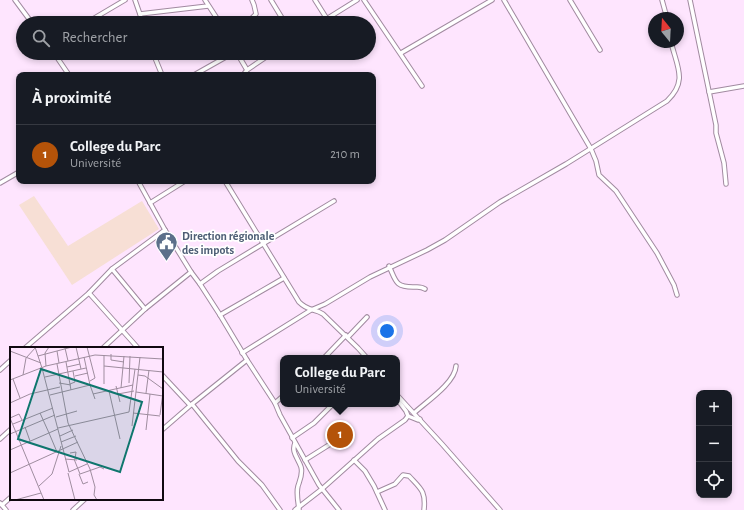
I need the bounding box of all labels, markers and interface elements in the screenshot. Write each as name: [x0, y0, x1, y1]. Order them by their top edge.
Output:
north arrow: [648, 12, 684, 48]
search box: [16, 16, 376, 60]
icon: search: [30, 27, 52, 49]
text: Rechercher: [62, 30, 127, 45]
text: À proximité: [32, 89, 112, 106]
text: College du Parc: [70, 139, 161, 154]
text: 1: [43, 148, 47, 161]
text: 210 m: [330, 148, 360, 161]
text: Université: [70, 157, 121, 170]
public building icon: Direction régionale des impots: [153, 230, 179, 263]
place label: Direction régionale des impots: [182, 230, 275, 256]
your location: [377, 321, 397, 341]
inset map: [10, 347, 163, 500]
popup: [280, 355, 400, 407]
text: College du Parc: [295, 365, 385, 380]
text: Université: [295, 383, 346, 396]
map controls: [696, 390, 732, 498]
button: +: [696, 390, 732, 426]
pin: 1: [327, 420, 353, 450]
button: −: [696, 426, 732, 462]
button: locate: [696, 462, 732, 498]

